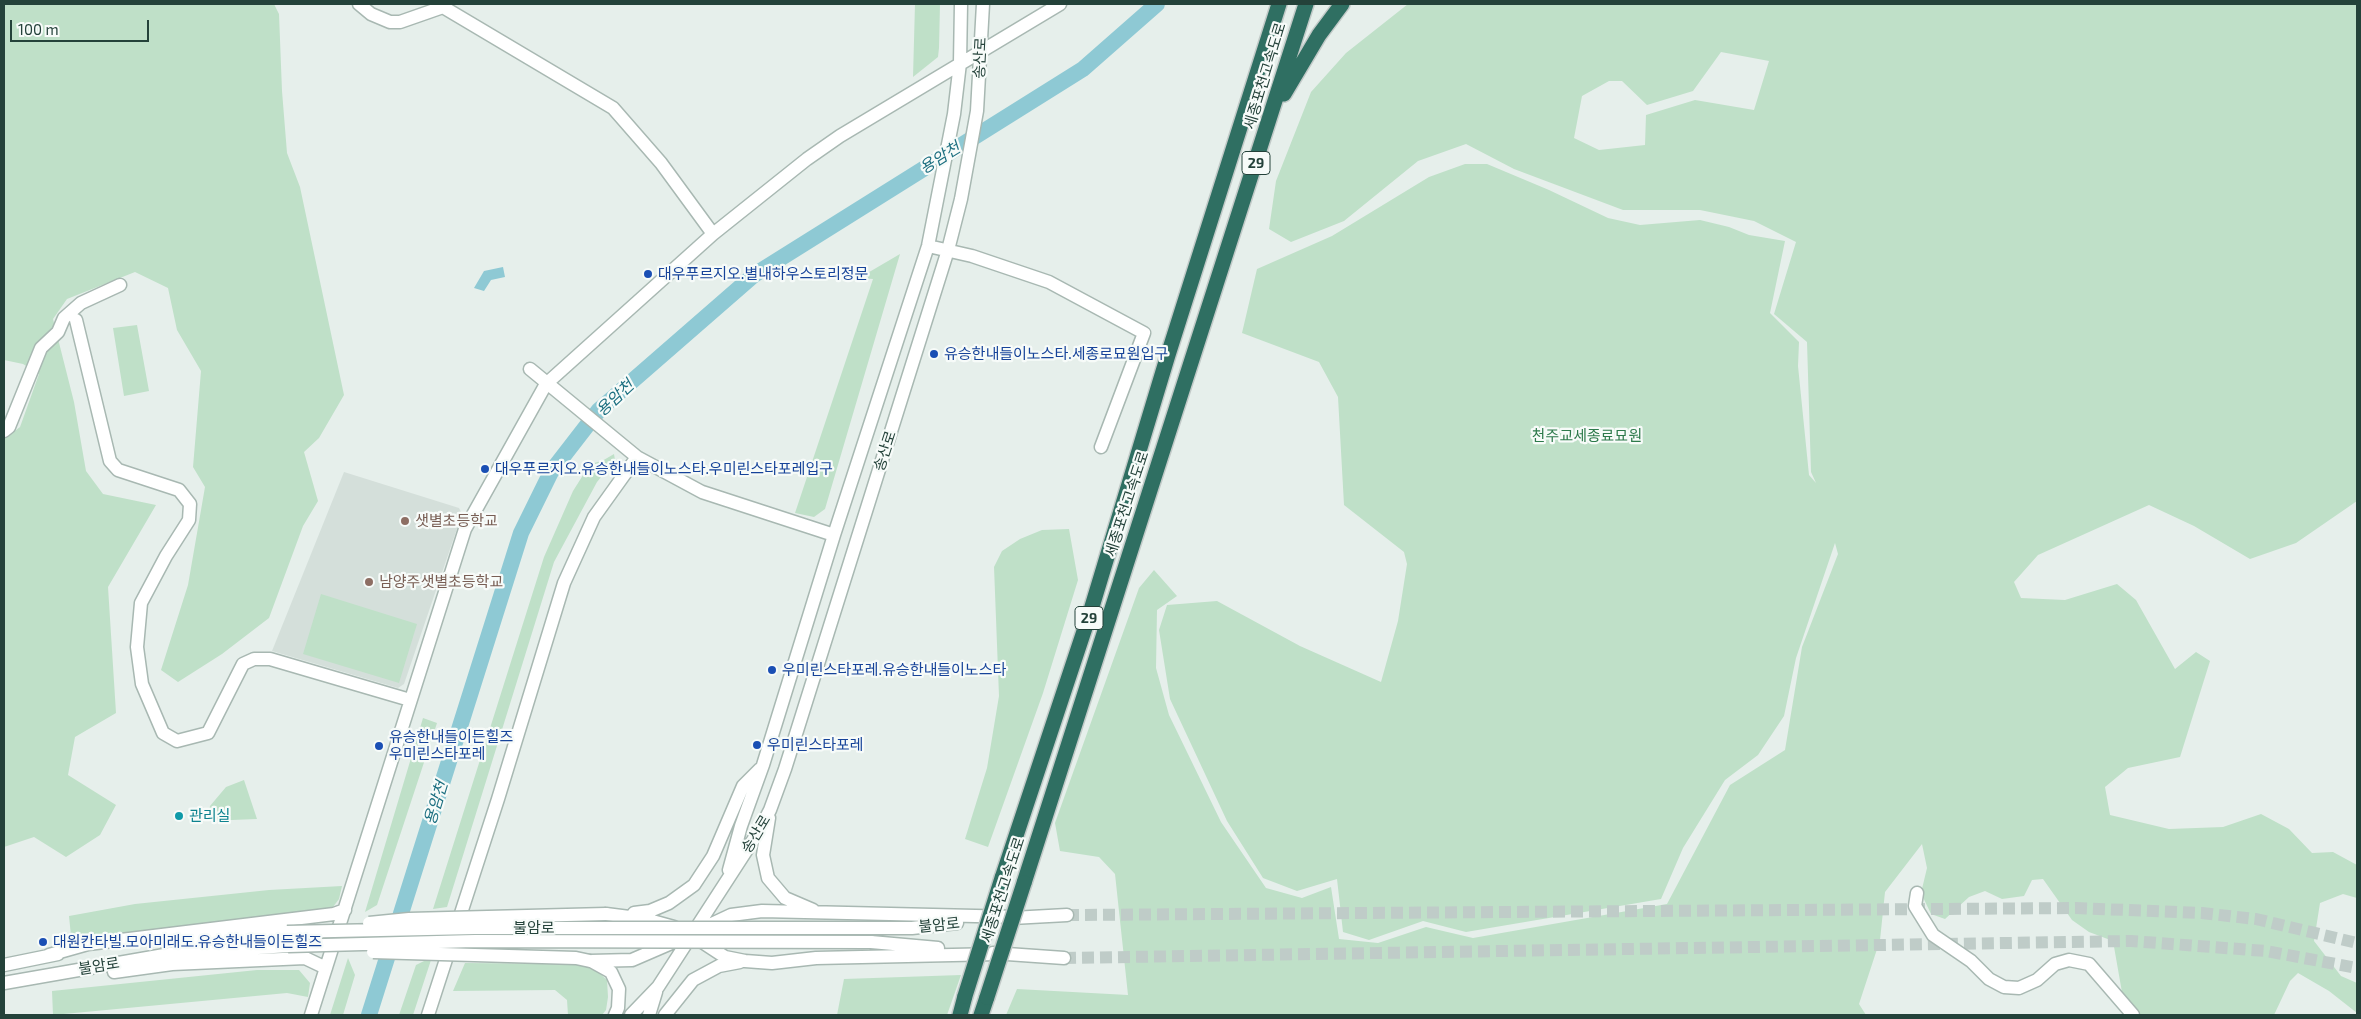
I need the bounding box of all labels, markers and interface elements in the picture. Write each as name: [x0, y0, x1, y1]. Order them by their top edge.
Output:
scale bar: [12, 10, 151, 42]
text: 100 m: [18, 20, 59, 38]
street label: 세종포천고속도로: [1240, 21, 1290, 131]
street label: 송산로: [970, 37, 990, 79]
water label: 용암천: [916, 138, 964, 178]
road number: 29: [1242, 152, 1270, 174]
place label: 대우푸르지오.별내하우스토리정문: [658, 265, 868, 283]
marker: 대우푸르지오.별내하우스토리정문: [642, 268, 654, 280]
place label: 유승한내들이노스타.세종로묘원입구: [944, 345, 1168, 363]
marker: 유승한내들이노스타.세종로묘원입구: [928, 348, 940, 360]
water label: 용암천: [592, 376, 638, 420]
park label: 천주교세종료묘원: [1532, 427, 1642, 445]
street label: 송산로: [870, 429, 900, 473]
street label: 세종포천고속도로: [1101, 449, 1153, 559]
place label: 대우푸르지오.유승한내들이노스타.우미린스타포레입구: [495, 460, 833, 478]
marker: 대우푸르지오.유승한내들이노스타.우미린스타포레입구: [479, 463, 491, 475]
place label: 샛별초등학교: [415, 512, 498, 530]
marker: 샛별초등학교: [399, 515, 411, 527]
place label: 남양주샛별초등학교: [379, 573, 503, 591]
marker: 남양주샛별초등학교: [363, 576, 375, 588]
road number: 29: [1075, 606, 1103, 630]
place label: 우미린스타포레.유승한내들이노스타: [782, 661, 1006, 679]
marker: 우미린스타포레.유승한내들이노스타: [766, 664, 778, 676]
place label: 유승한내들이든힐즈 우미린스타포레: [389, 728, 513, 763]
place label: 우미린스타포레: [767, 736, 864, 754]
marker: 우미린스타포레: [751, 739, 763, 751]
marker: 유승한내들이든힐즈 우미린스타포레: [373, 740, 385, 752]
water label: 용암천: [420, 779, 452, 827]
place label: 관리실: [189, 807, 230, 825]
marker: 관리실: [173, 810, 185, 822]
street label: 송산로: [738, 812, 774, 856]
street label: 세종포천고속도로: [977, 835, 1029, 945]
street label: 불암로: [917, 914, 961, 936]
street label: 불암로: [513, 919, 555, 937]
place label: 대원칸타빌.모아미래도.유승한내들이든힐즈: [53, 933, 322, 951]
marker: 대원칸타빌.모아미래도.유승한내들이든힐즈: [37, 936, 49, 948]
street label: 불암로: [77, 954, 121, 978]

